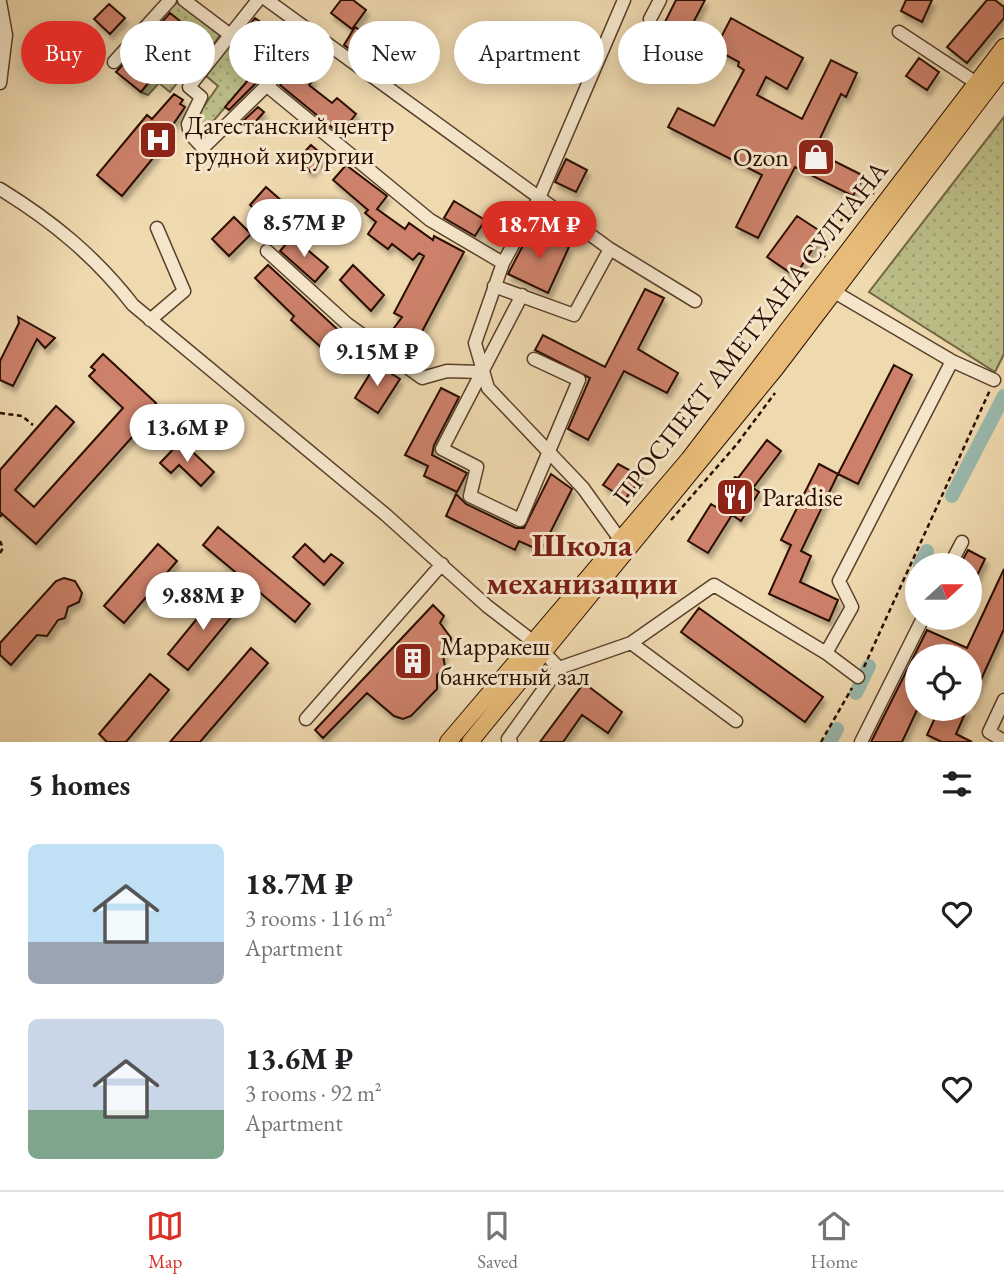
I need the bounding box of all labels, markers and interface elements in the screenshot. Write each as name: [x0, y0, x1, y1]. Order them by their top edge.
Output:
chip: Buy: [21, 21, 106, 84]
chip: Rent: [120, 21, 215, 84]
chip: Filters: [229, 21, 334, 84]
chip: New: [348, 21, 440, 84]
chip: Apartment: [454, 21, 604, 84]
chip: House: [618, 21, 727, 84]
place label: Дагестанский центр грудной хирургии: [185, 108, 394, 172]
hospital icon: Дагестанский центр грудной хирургии: [137, 119, 179, 161]
shop icon: Ozon: [795, 136, 837, 178]
place label: Ozon: [733, 140, 789, 174]
street label: ПРОСПЕКТ АМЕТХАНА СУЛТАНА: [605, 153, 896, 512]
pin: 8.57M ₽: [239, 200, 369, 259]
pin: 18.7M ₽: [474, 202, 604, 261]
text: 8.57M ₽: [263, 207, 345, 237]
text: 18.7M ₽: [498, 209, 580, 239]
pin: 9.15M ₽: [312, 328, 442, 388]
text: 9.15M ₽: [336, 336, 418, 366]
pin: 13.6M ₽: [122, 405, 252, 464]
text: 13.6M ₽: [146, 412, 228, 442]
restaurant icon: Paradise: [714, 476, 756, 518]
place label: Paradise: [762, 480, 843, 514]
district label: Школа механизации: [486, 523, 678, 604]
north arrow: [905, 553, 982, 630]
map controls: [905, 553, 982, 721]
pin: 9.88M ₽: [138, 572, 268, 632]
text: 9.88M ₽: [162, 580, 244, 610]
place label: Марракеш банкетный зал: [440, 629, 590, 693]
building icon: Марракеш банкетный зал: [392, 640, 434, 682]
button: locate: [905, 644, 982, 721]
text: 5 homes: [28, 765, 130, 804]
icon: filters: [938, 765, 976, 803]
text: 18.7M ₽: [245, 864, 353, 903]
icon: home: [84, 872, 168, 956]
icon: heart: [938, 895, 976, 933]
text: 3 rooms · 116 m²: [245, 903, 393, 933]
text: Apartment: [245, 933, 343, 963]
text: 13.6M ₽: [245, 1039, 353, 1078]
icon: home: [84, 1047, 168, 1131]
icon: heart: [938, 1070, 976, 1108]
text: 3 rooms · 92 m²: [245, 1078, 382, 1108]
text: Apartment: [245, 1108, 343, 1138]
tab: Map: [146, 1207, 184, 1274]
tab: Saved: [477, 1207, 518, 1274]
tab: Home: [811, 1207, 858, 1274]

